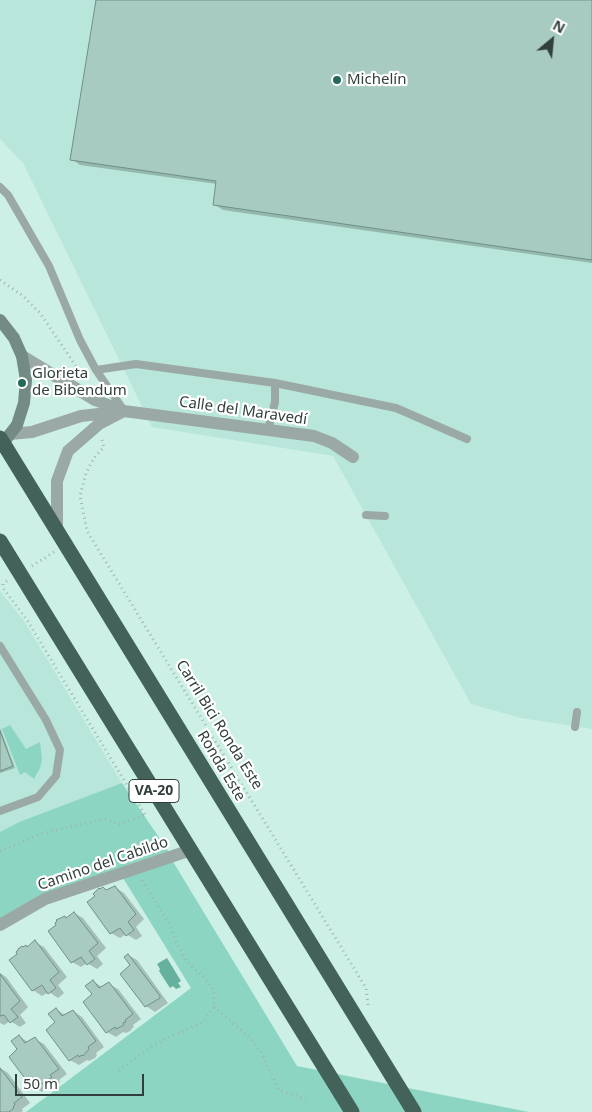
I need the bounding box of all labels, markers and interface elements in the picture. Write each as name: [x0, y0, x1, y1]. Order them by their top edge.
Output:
north arrow: [527, 15, 577, 65]
text: N: [550, 15, 569, 37]
place label: Michelín: [347, 71, 406, 89]
marker: Michelín: [331, 74, 343, 86]
place label: Glorieta de Bibendum: [32, 365, 127, 400]
marker: Glorieta de Bibendum: [16, 377, 28, 389]
street label: Calle del Maravedí: [178, 393, 308, 429]
street label: Carril Bici Ronda Este: [172, 657, 266, 793]
street label: Ronda Este: [193, 728, 249, 804]
road number: VA-20: [129, 779, 179, 802]
street label: Camino del Cabildo: [35, 833, 171, 895]
scale bar: [18, 1064, 146, 1096]
text: 50 m: [23, 1073, 58, 1093]

